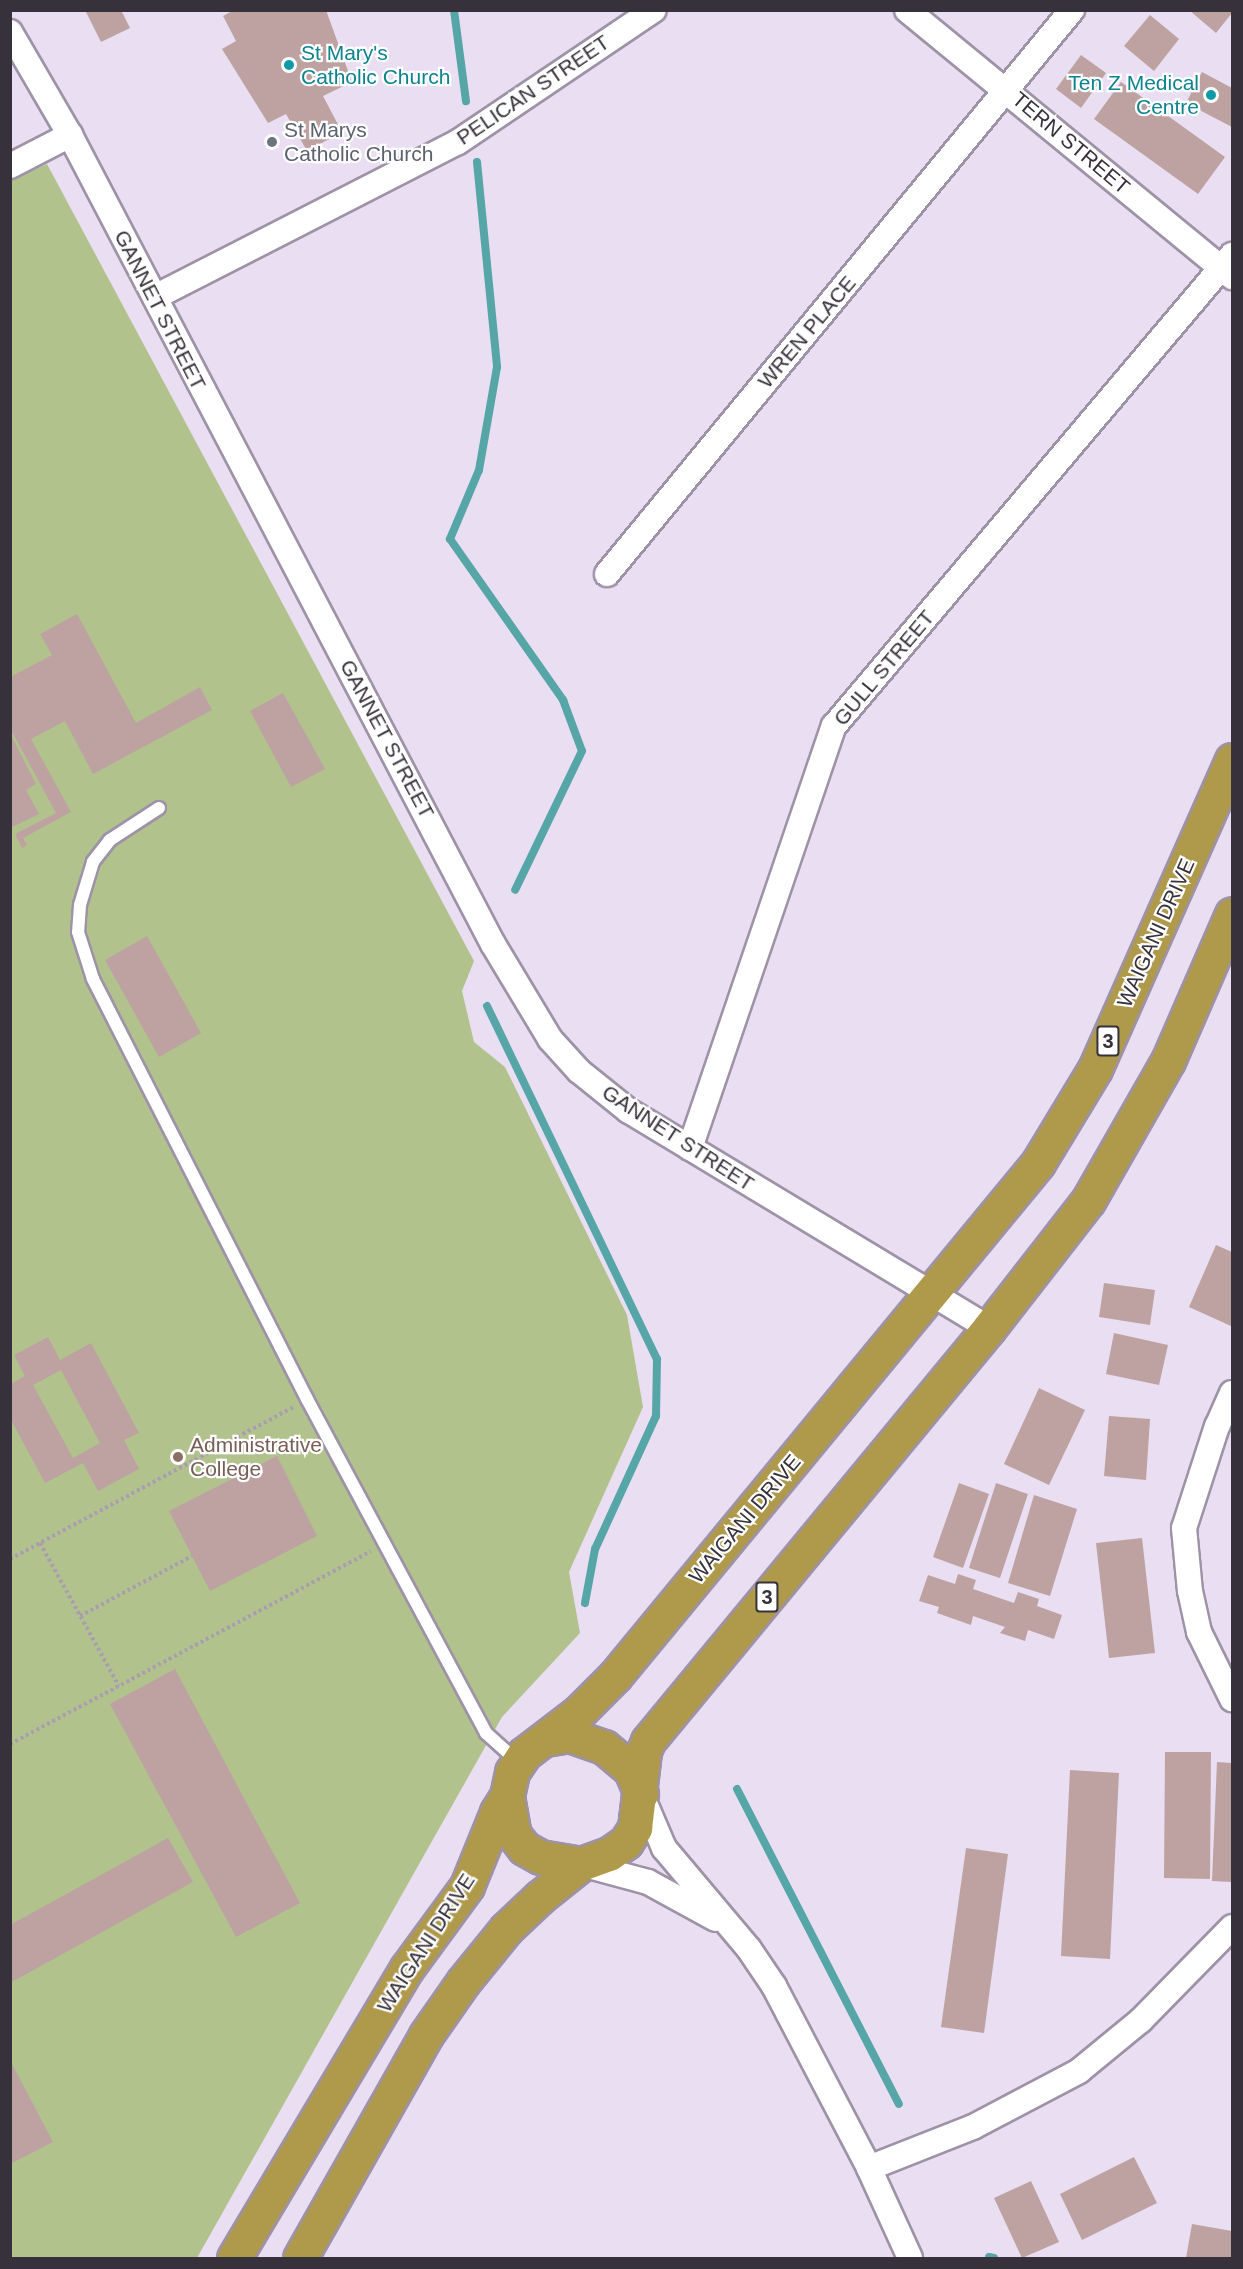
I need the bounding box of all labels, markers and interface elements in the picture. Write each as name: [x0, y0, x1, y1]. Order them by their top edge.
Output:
street label: PELICAN STREET: [452, 30, 614, 150]
place label: St Mary's Catholic Church: [301, 40, 450, 90]
marker: St Mary's Catholic Church: [282, 58, 296, 72]
place label: Ten Z Medical Centre: [1068, 70, 1199, 120]
street label: TERN STREET: [1007, 86, 1135, 200]
marker: Ten Z Medical Centre: [1204, 88, 1218, 102]
place label: St Marys Catholic Church: [284, 117, 433, 167]
marker: St Marys Catholic Church: [265, 135, 279, 149]
street label: GANNET STREET: [109, 226, 211, 394]
street label: WREN PLACE: [753, 271, 861, 393]
street label: GULL STREET: [828, 605, 940, 731]
street label: GANNET STREET: [335, 655, 439, 823]
street label: WAIGANI DRIVE: [1112, 855, 1200, 1011]
road number: 3: [1096, 1024, 1120, 1058]
street label: GANNET STREET: [597, 1079, 759, 1197]
place label: Administrative College: [190, 1432, 322, 1482]
marker: Administrative College: [171, 1450, 185, 1464]
street label: WAIGANI DRIVE: [684, 1450, 806, 1588]
road number: 3: [755, 1580, 779, 1614]
street label: WAIGANI DRIVE: [372, 1869, 480, 2017]

